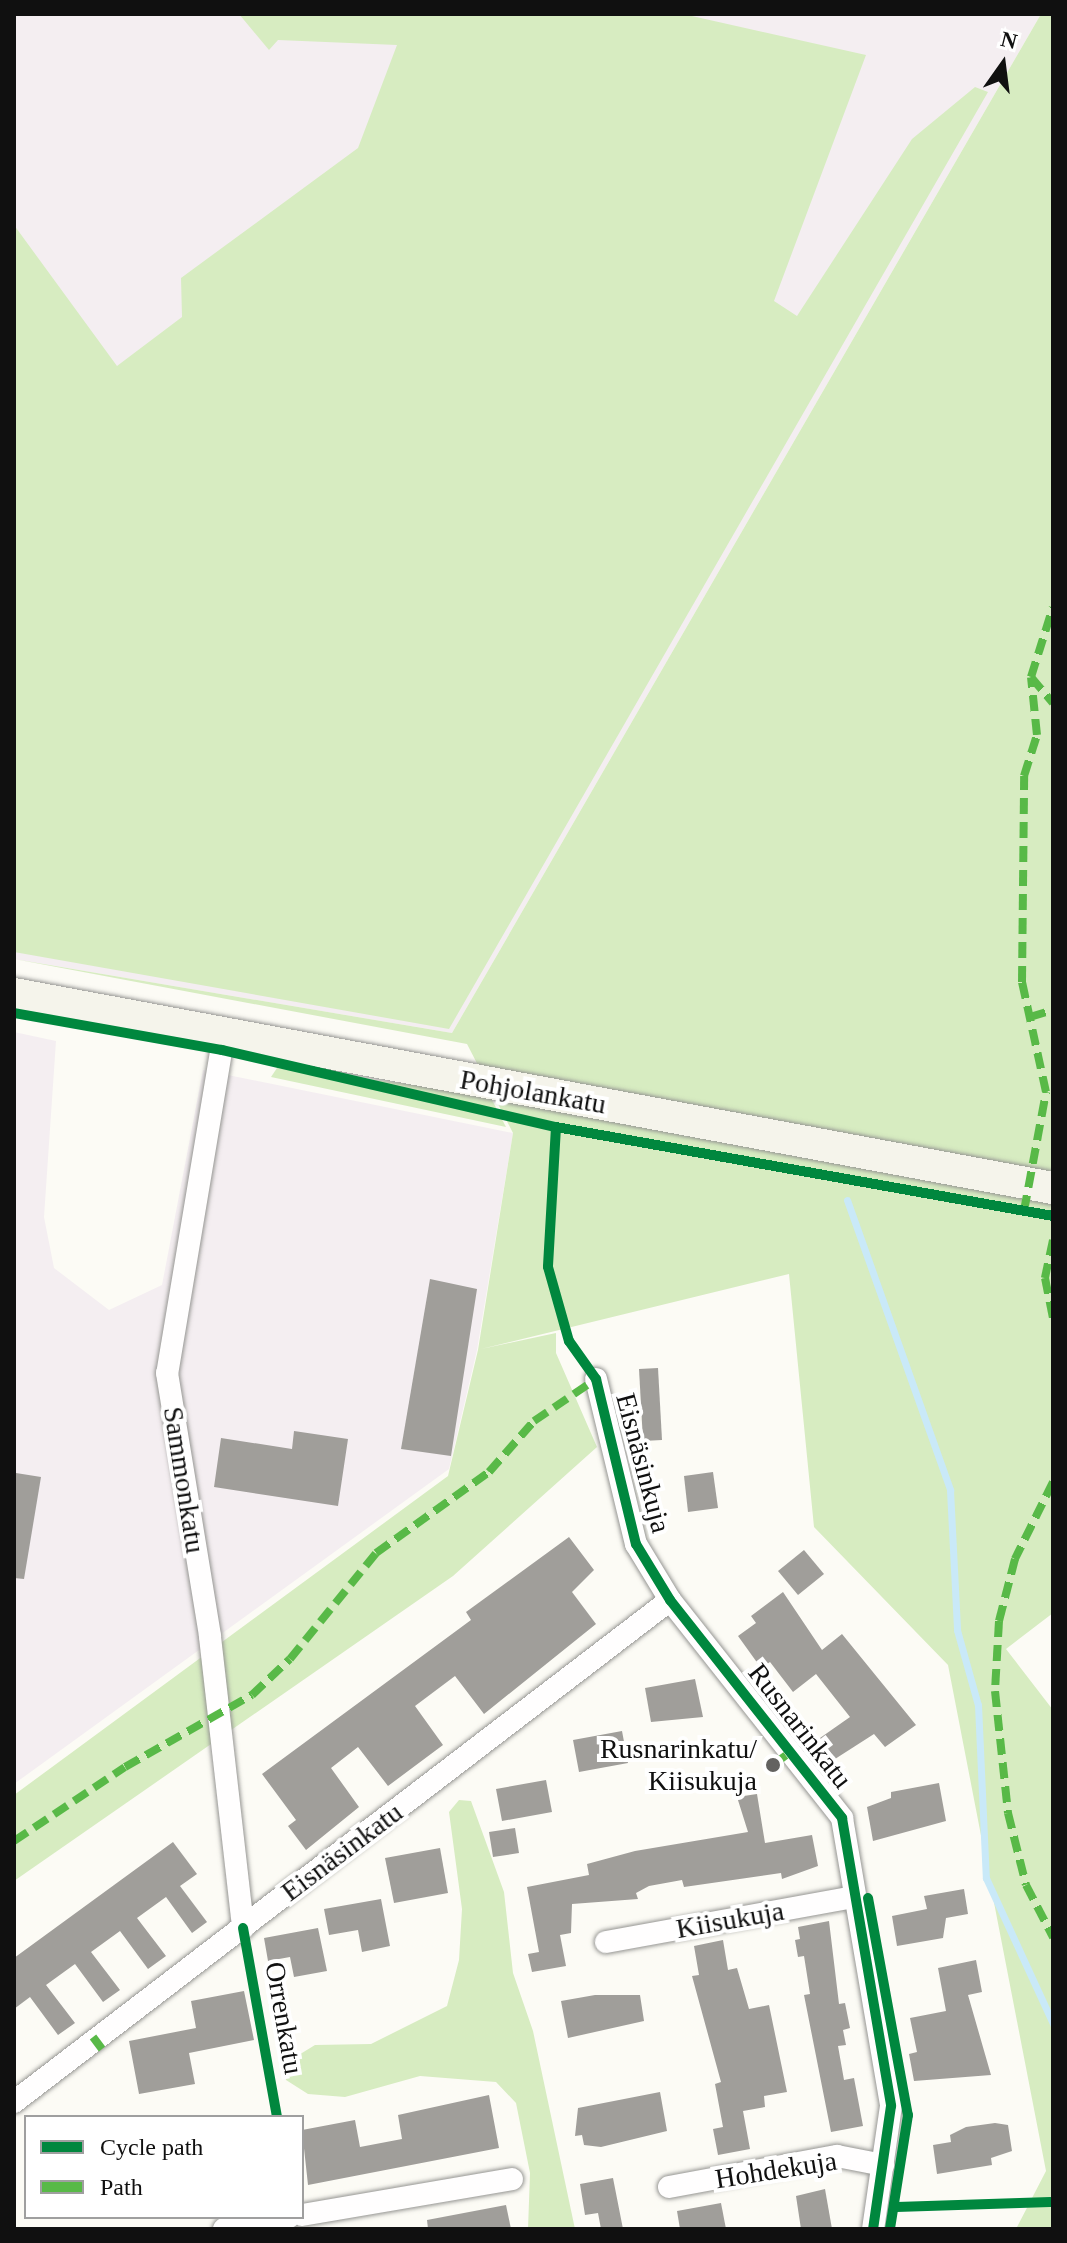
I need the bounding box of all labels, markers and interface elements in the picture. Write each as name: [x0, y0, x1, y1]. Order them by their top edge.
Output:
north arrow: [963, 24, 1043, 104]
text: N: [998, 26, 1020, 54]
street label: Pohjolankatu: [457, 1063, 609, 1121]
street label: Eisnäsinkuja: [608, 1390, 678, 1536]
street label: Sammonkatu: [156, 1404, 212, 1556]
street label: Rusnarinkatu: [741, 1657, 859, 1795]
place label: Rusnarinkatu/ Kiisukuja: [600, 1732, 757, 1798]
marker: Rusnarinkatu/ Kiisukuja: [764, 1756, 782, 1774]
street label: Eisnäsinkatu: [275, 1796, 409, 1908]
street label: Kiisukuja: [673, 1894, 787, 1946]
street label: Orrenkatu: [258, 1959, 310, 2077]
legend: [24, 2115, 304, 2219]
text: Cycle path: [100, 2134, 203, 2160]
street label: Hohdekuja: [713, 2144, 839, 2196]
text: Path: [100, 2174, 143, 2200]

